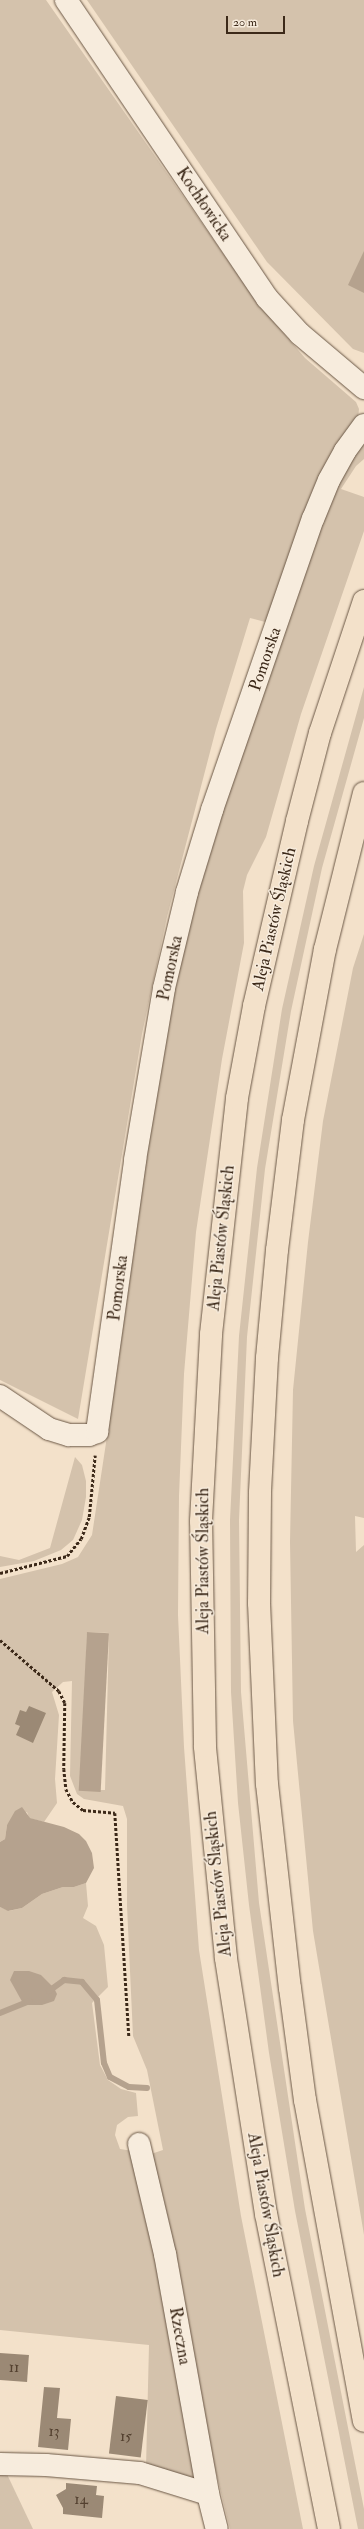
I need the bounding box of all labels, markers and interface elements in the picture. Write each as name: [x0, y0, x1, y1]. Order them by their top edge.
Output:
scale bar: [228, 8, 287, 34]
text: 20 m: [233, 15, 257, 30]
street label: Kochłowicka: [172, 163, 236, 245]
street label: Pomorska: [245, 624, 285, 694]
street label: Aleja Piastów Śląskich: [248, 845, 300, 993]
street label: Pomorska: [153, 934, 187, 1002]
street label: Aleja Piastów Śląskich: [203, 1164, 239, 1312]
street label: Pomorska: [104, 1254, 132, 1322]
street label: Aleja Piastów Śląskich: [193, 1488, 213, 1634]
street label: Aleja Piastów Śląskich: [200, 1810, 236, 1958]
street label: Aleja Piastów Śląskich: [243, 2131, 289, 2279]
street label: Rzeczna: [165, 2306, 195, 2366]
house number: 11: [9, 2359, 19, 2377]
house number: 13: [48, 2423, 60, 2441]
house number: 15: [120, 2428, 132, 2446]
house number: 14: [74, 2491, 88, 2509]

